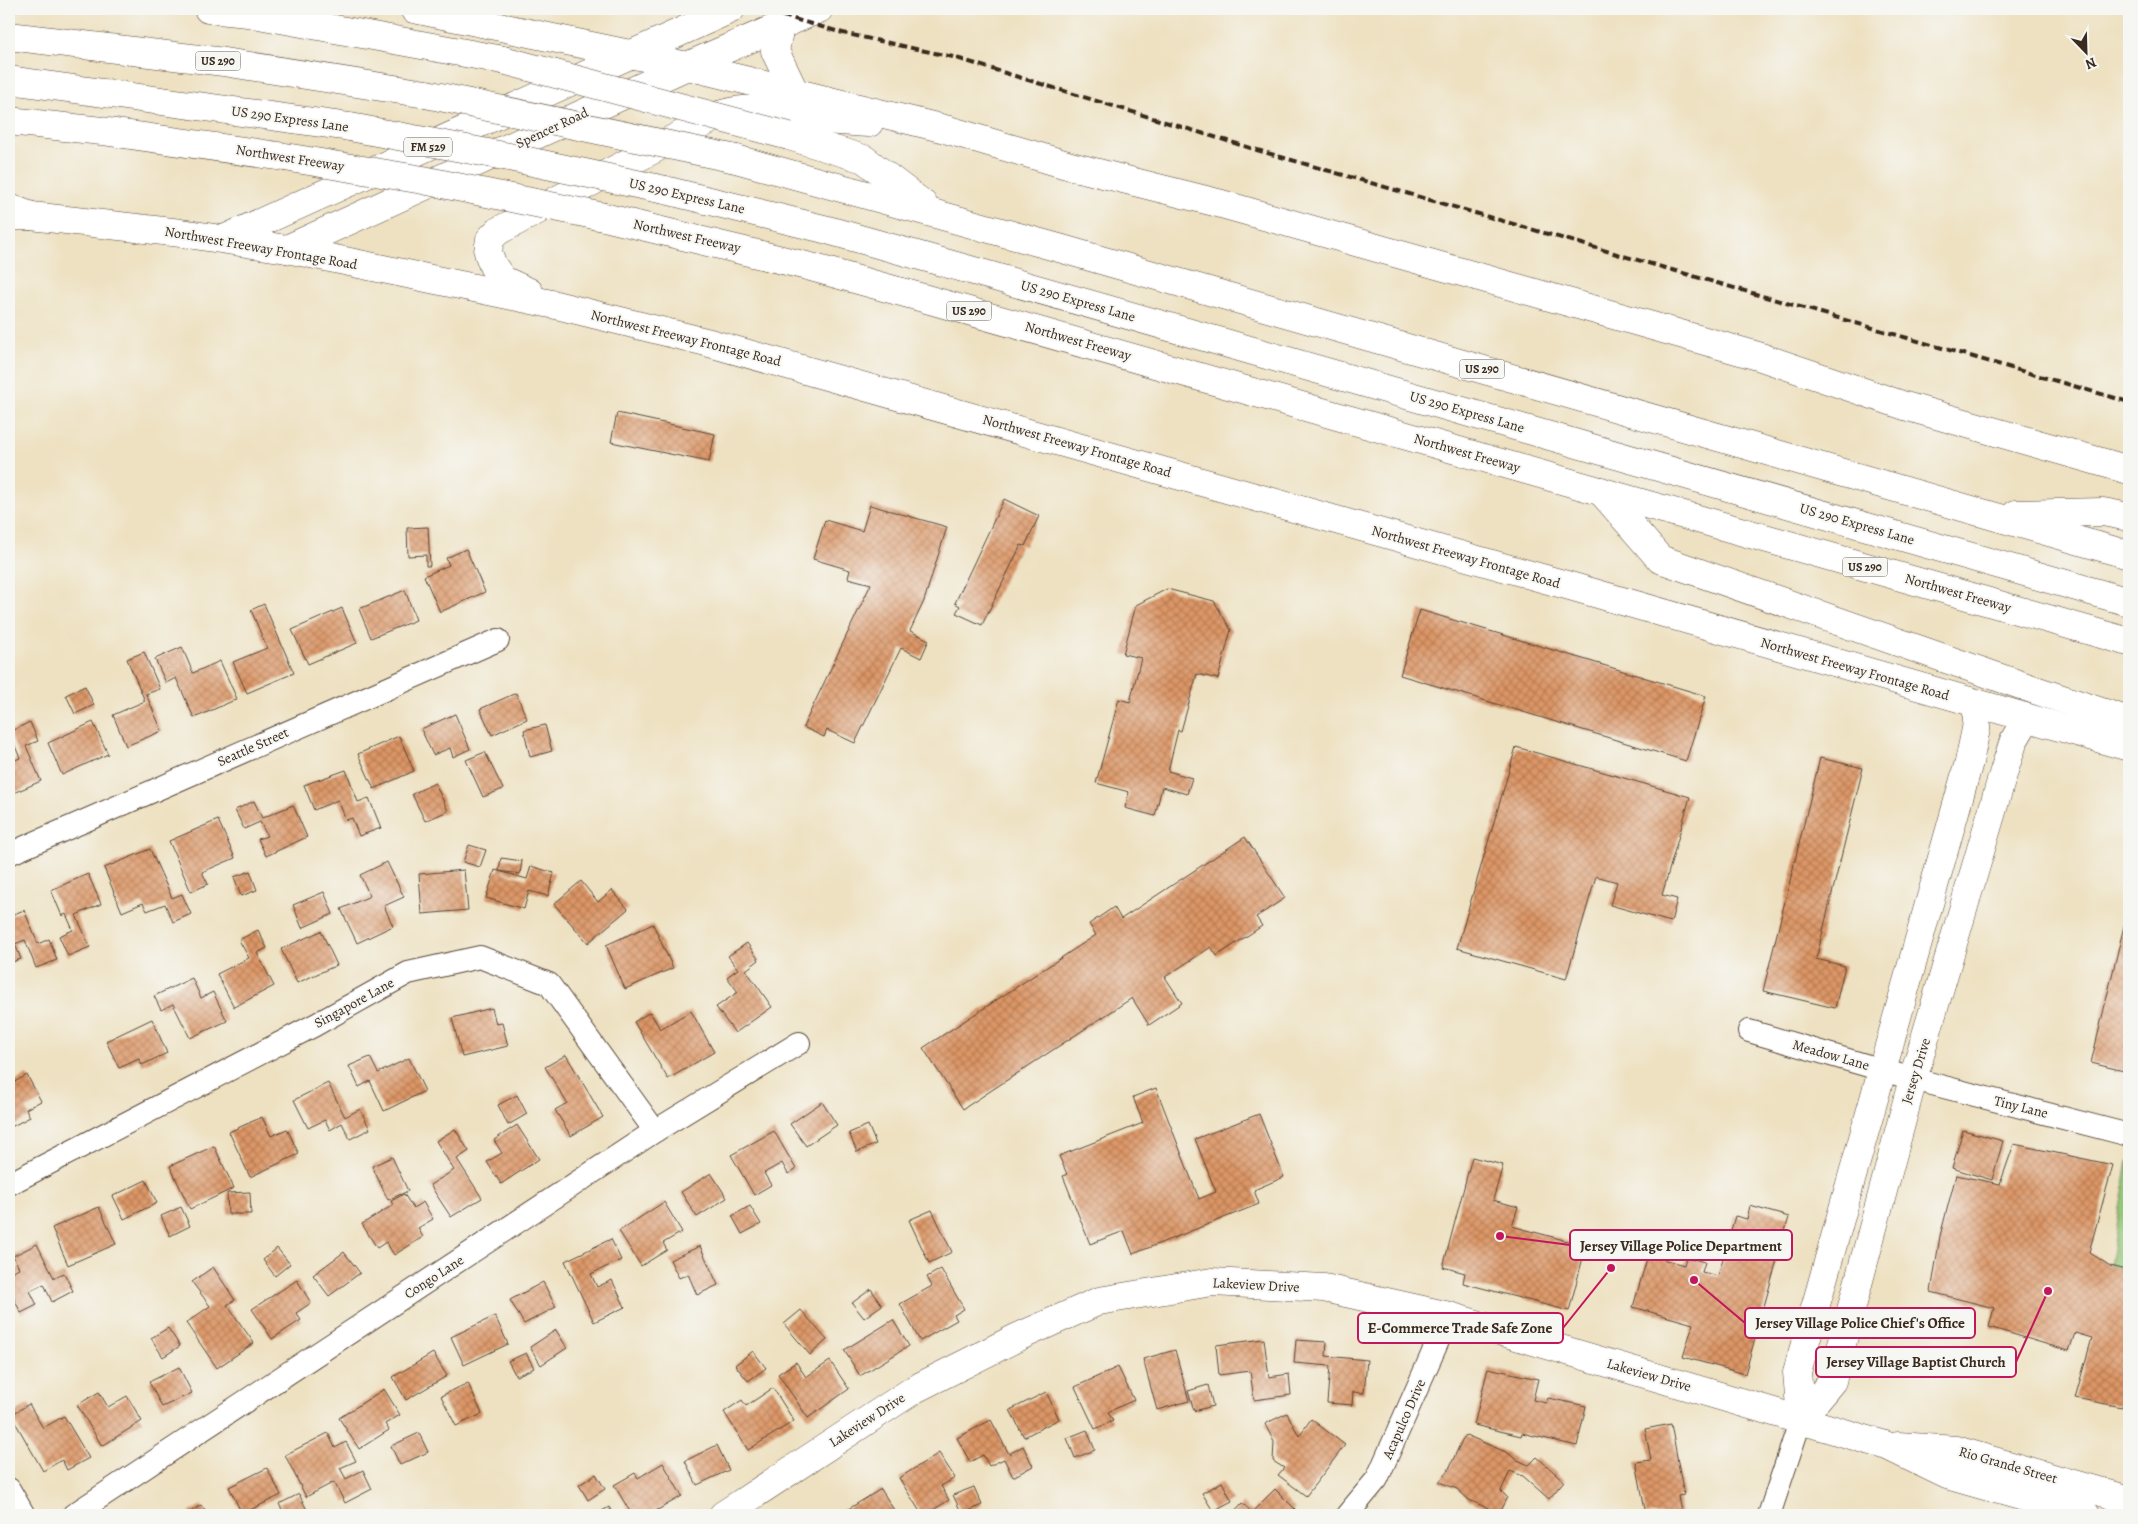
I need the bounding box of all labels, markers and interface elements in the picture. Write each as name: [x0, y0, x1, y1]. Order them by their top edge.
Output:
north arrow: [2060, 28, 2110, 78]
road number: US 290: [196, 51, 240, 70]
text: N: [2082, 53, 2099, 74]
street label: US 290 Express Lane: [230, 101, 350, 137]
street label: Spencer Road: [513, 103, 592, 153]
road number: FM 529: [404, 138, 452, 156]
street label: Northwest Freeway: [234, 140, 346, 176]
street label: US 290 Express Lane: [627, 173, 747, 219]
street label: Northwest Freeway: [631, 214, 743, 258]
street label: Northwest Freeway Frontage Road: [163, 222, 359, 274]
street label: US 290 Express Lane: [1018, 276, 1138, 326]
road number: US 290: [946, 302, 992, 321]
street label: Northwest Freeway Frontage Road: [589, 305, 784, 371]
street label: Northwest Freeway: [1023, 317, 1134, 365]
road number: US 290: [1460, 359, 1504, 378]
street label: US 290 Express Lane: [1407, 387, 1527, 437]
street label: Northwest Freeway Frontage Road: [980, 410, 1174, 482]
street label: Northwest Freeway: [1412, 429, 1523, 477]
street label: US 290 Express Lane: [1797, 499, 1917, 549]
street label: Northwest Freeway Frontage Road: [1369, 521, 1563, 593]
road number: US 290: [1842, 558, 1888, 576]
street label: Northwest Freeway: [1903, 569, 2014, 617]
street label: Northwest Freeway Frontage Road: [1758, 633, 1952, 705]
street label: Seattle Street: [214, 723, 292, 771]
street label: Singapore Lane: [311, 973, 397, 1033]
street label: Meadow Lane: [1790, 1035, 1872, 1075]
street label: Jersey Drive: [1897, 1036, 1935, 1106]
street label: Tiny Lane: [1992, 1091, 2050, 1123]
callout: Jersey Village Police Department: [1570, 1230, 1792, 1260]
text: Jersey Village Police Department: [1580, 1236, 1782, 1256]
street label: Congo Lane: [401, 1251, 467, 1303]
street label: Lakeview Drive: [1212, 1273, 1300, 1297]
callout: Jersey Village Police Chief's Office: [1745, 1308, 1975, 1338]
callout: E-Commerce Trade Safe Zone: [1358, 1313, 1563, 1343]
text: Jersey Village Police Chief's Office: [1755, 1313, 1965, 1333]
text: E-Commerce Trade Safe Zone: [1368, 1318, 1553, 1338]
callout: Jersey Village Baptist Church: [1816, 1347, 2016, 1377]
text: Jersey Village Baptist Church: [1826, 1352, 2006, 1372]
street label: Lakeview Drive: [1605, 1354, 1693, 1396]
street label: Acapulco Drive: [1378, 1376, 1430, 1463]
street label: Lakeview Drive: [825, 1388, 909, 1452]
street label: Rio Grande Street: [1957, 1442, 2060, 1488]

